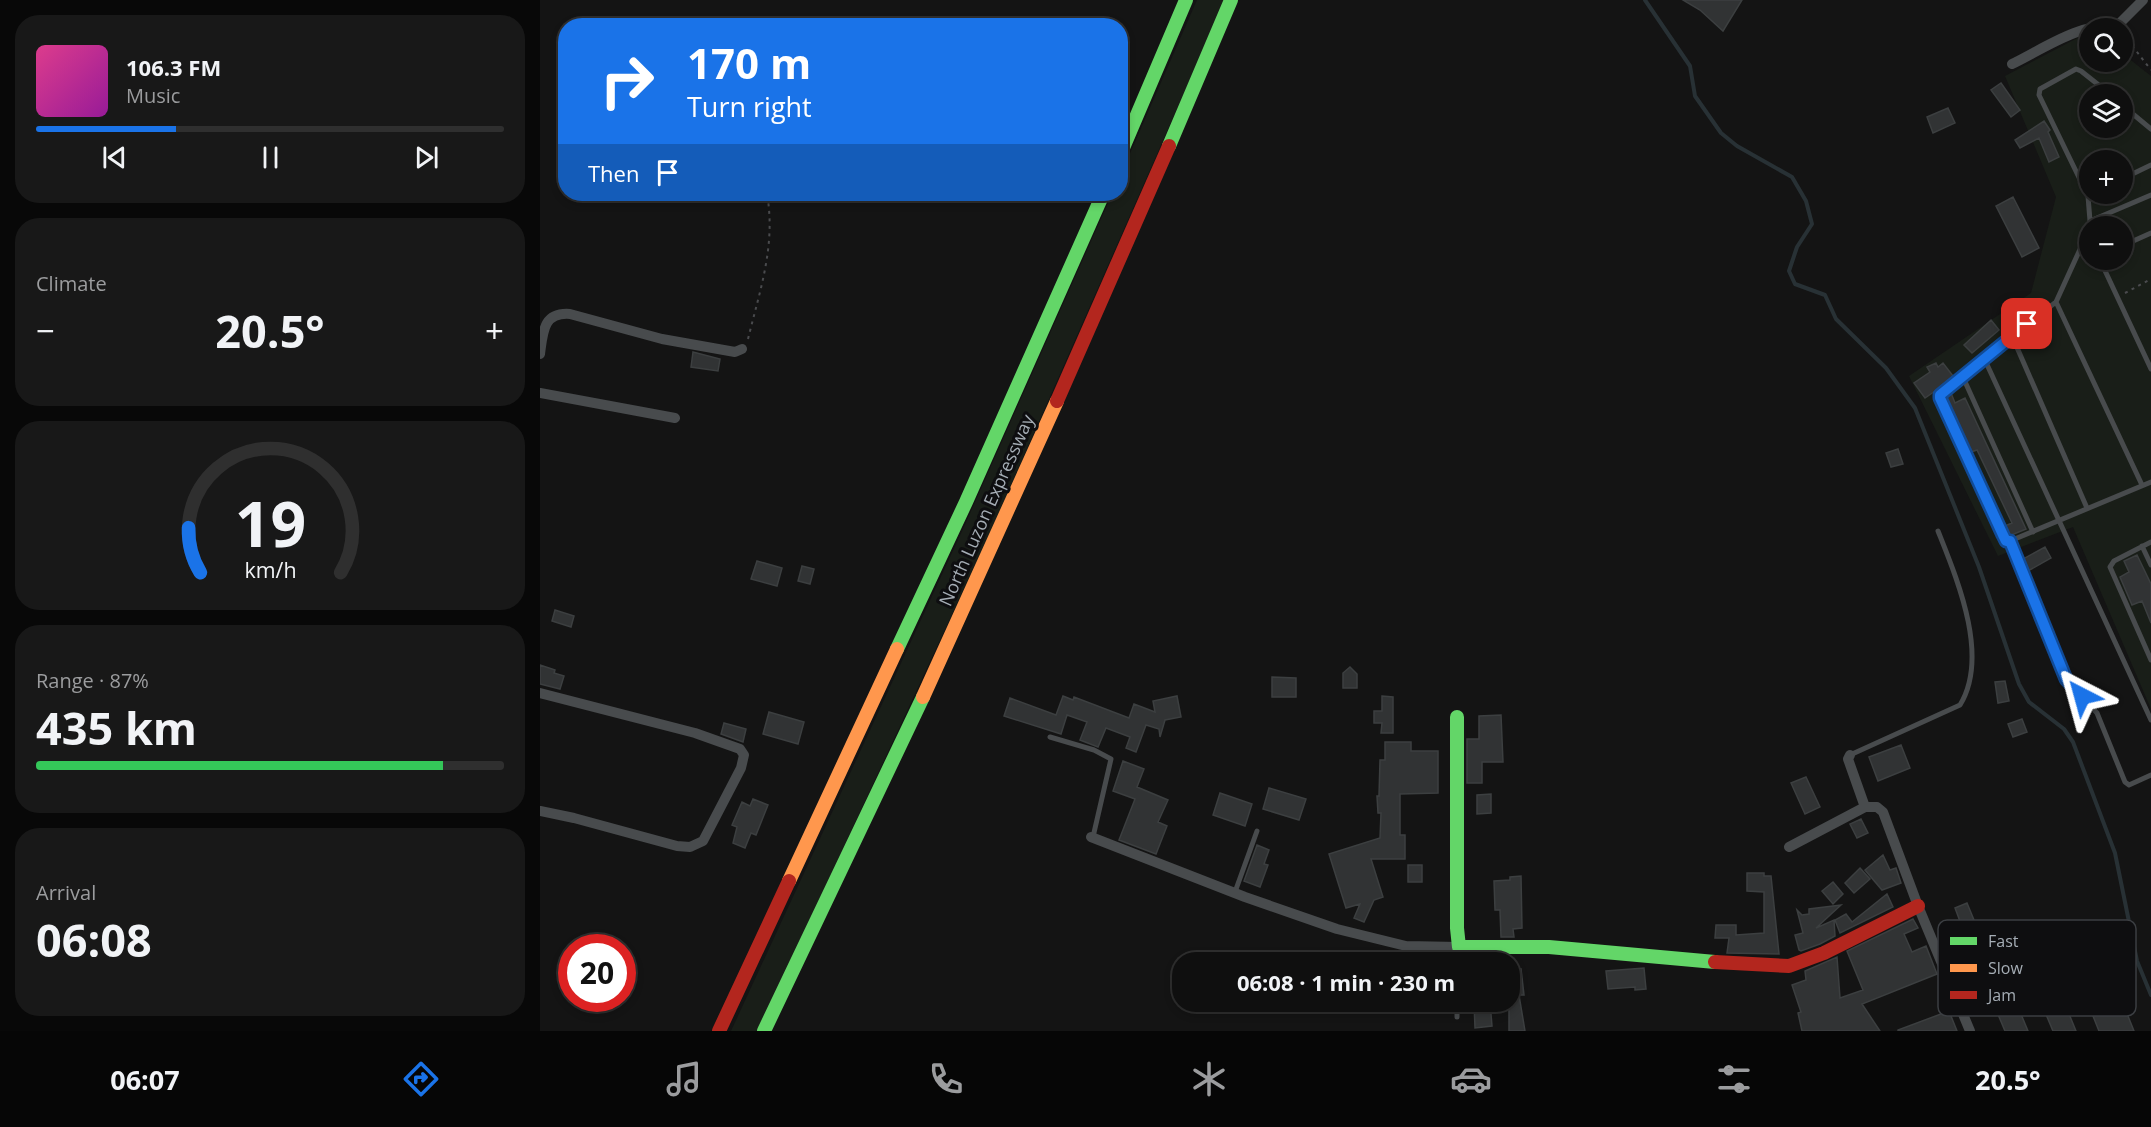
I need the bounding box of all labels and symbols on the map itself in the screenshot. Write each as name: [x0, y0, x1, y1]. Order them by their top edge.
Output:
pin: [2001, 298, 2052, 349]
street label: North Luzon Expressway: [933, 410, 1040, 610]
position arrow: [2050, 664, 2114, 728]
legend: [1938, 920, 2136, 1016]
text: Fast: [1988, 930, 2019, 952]
speed limit sign: 20: [558, 934, 636, 1012]
text: Slow: [1988, 957, 2023, 979]
text: Jam: [1986, 984, 2016, 1006]

